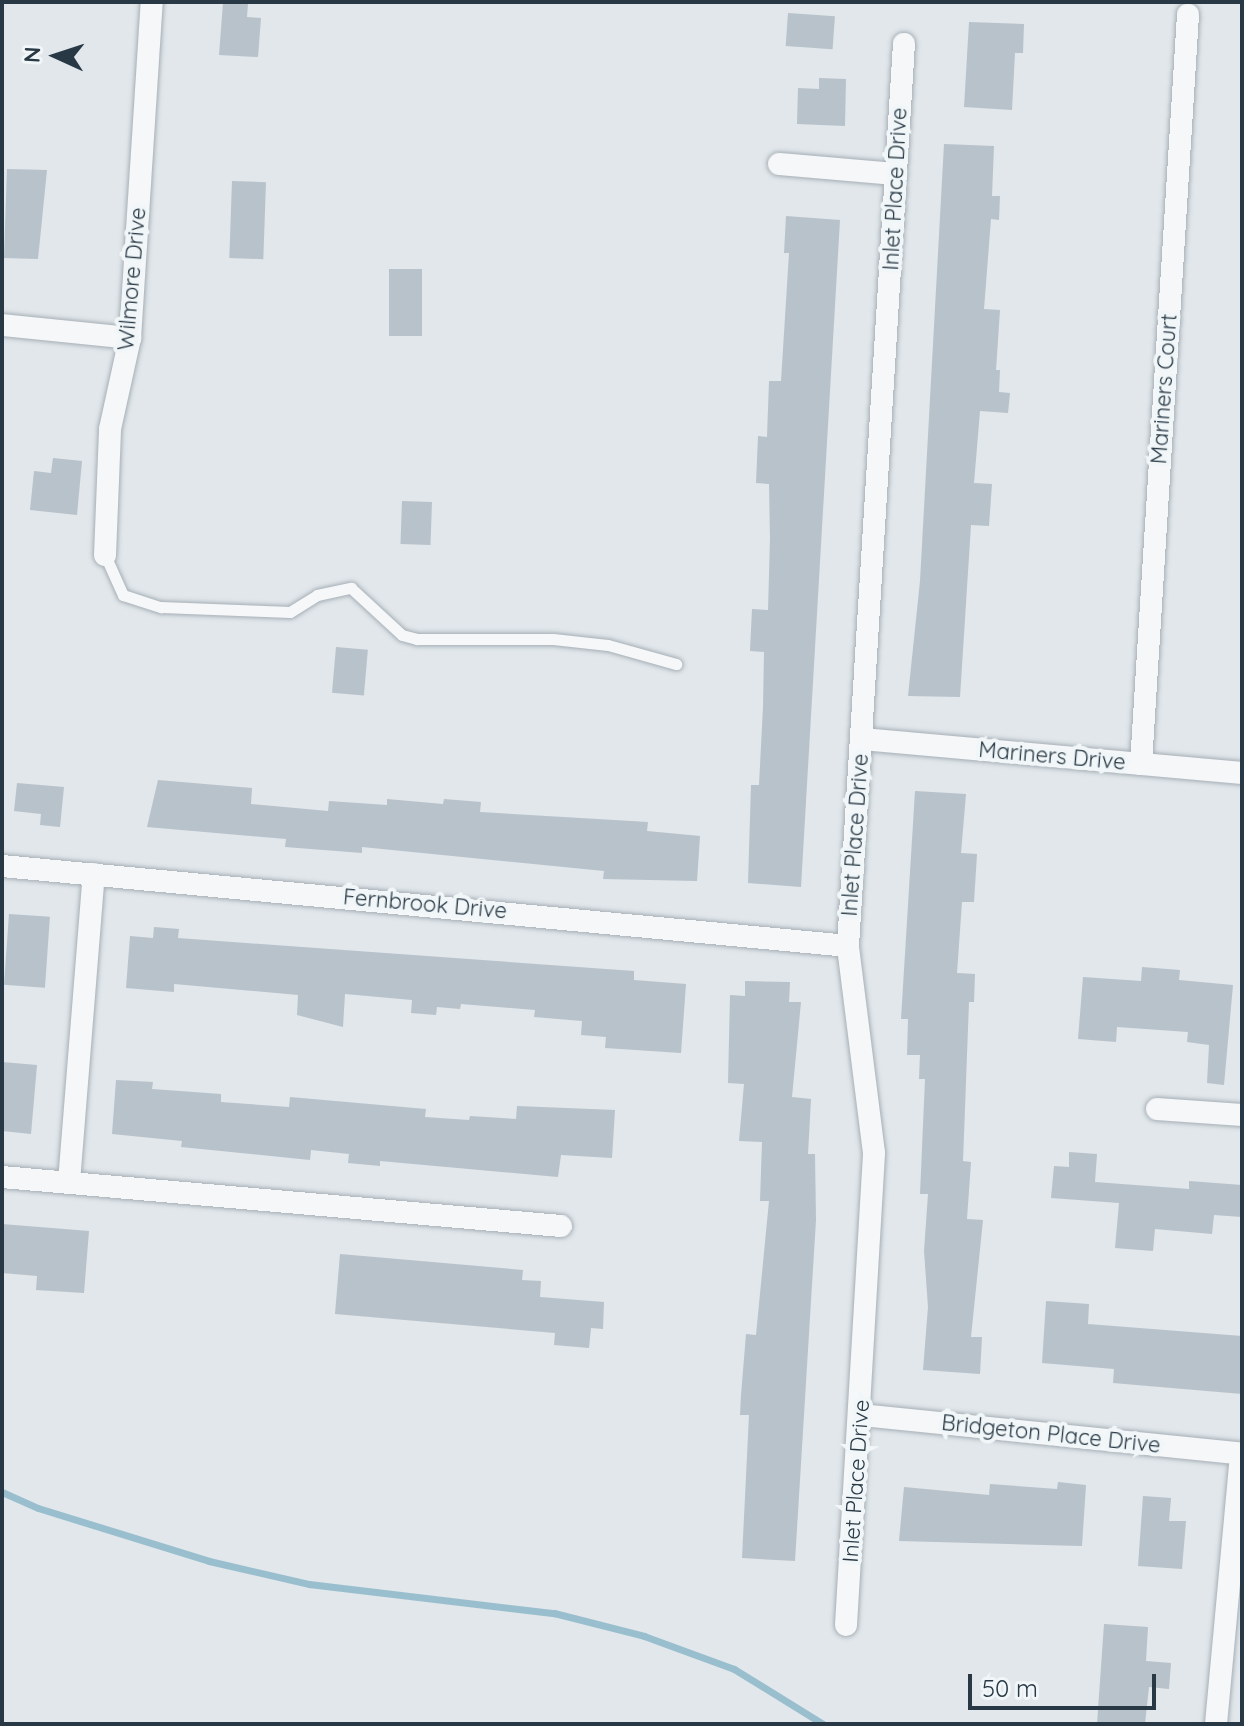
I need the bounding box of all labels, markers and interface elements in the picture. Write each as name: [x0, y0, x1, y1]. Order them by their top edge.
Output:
north arrow: [16, 16, 96, 96]
text: N: [18, 46, 46, 64]
street label: Inlet Place Drive: [878, 107, 912, 271]
street label: Wilmore Drive: [113, 206, 151, 352]
street label: Mariners Court: [1146, 313, 1182, 465]
street label: Mariners Drive: [977, 736, 1127, 776]
street label: Inlet Place Drive: [836, 753, 874, 917]
street label: Fernbrook Drive: [342, 884, 508, 924]
street label: Inlet Place Drive: [837, 1399, 875, 1563]
street label: Bridgeton Place Drive: [940, 1409, 1162, 1459]
scale bar: [972, 1658, 1160, 1708]
text: 50 m: [982, 1673, 1038, 1703]

